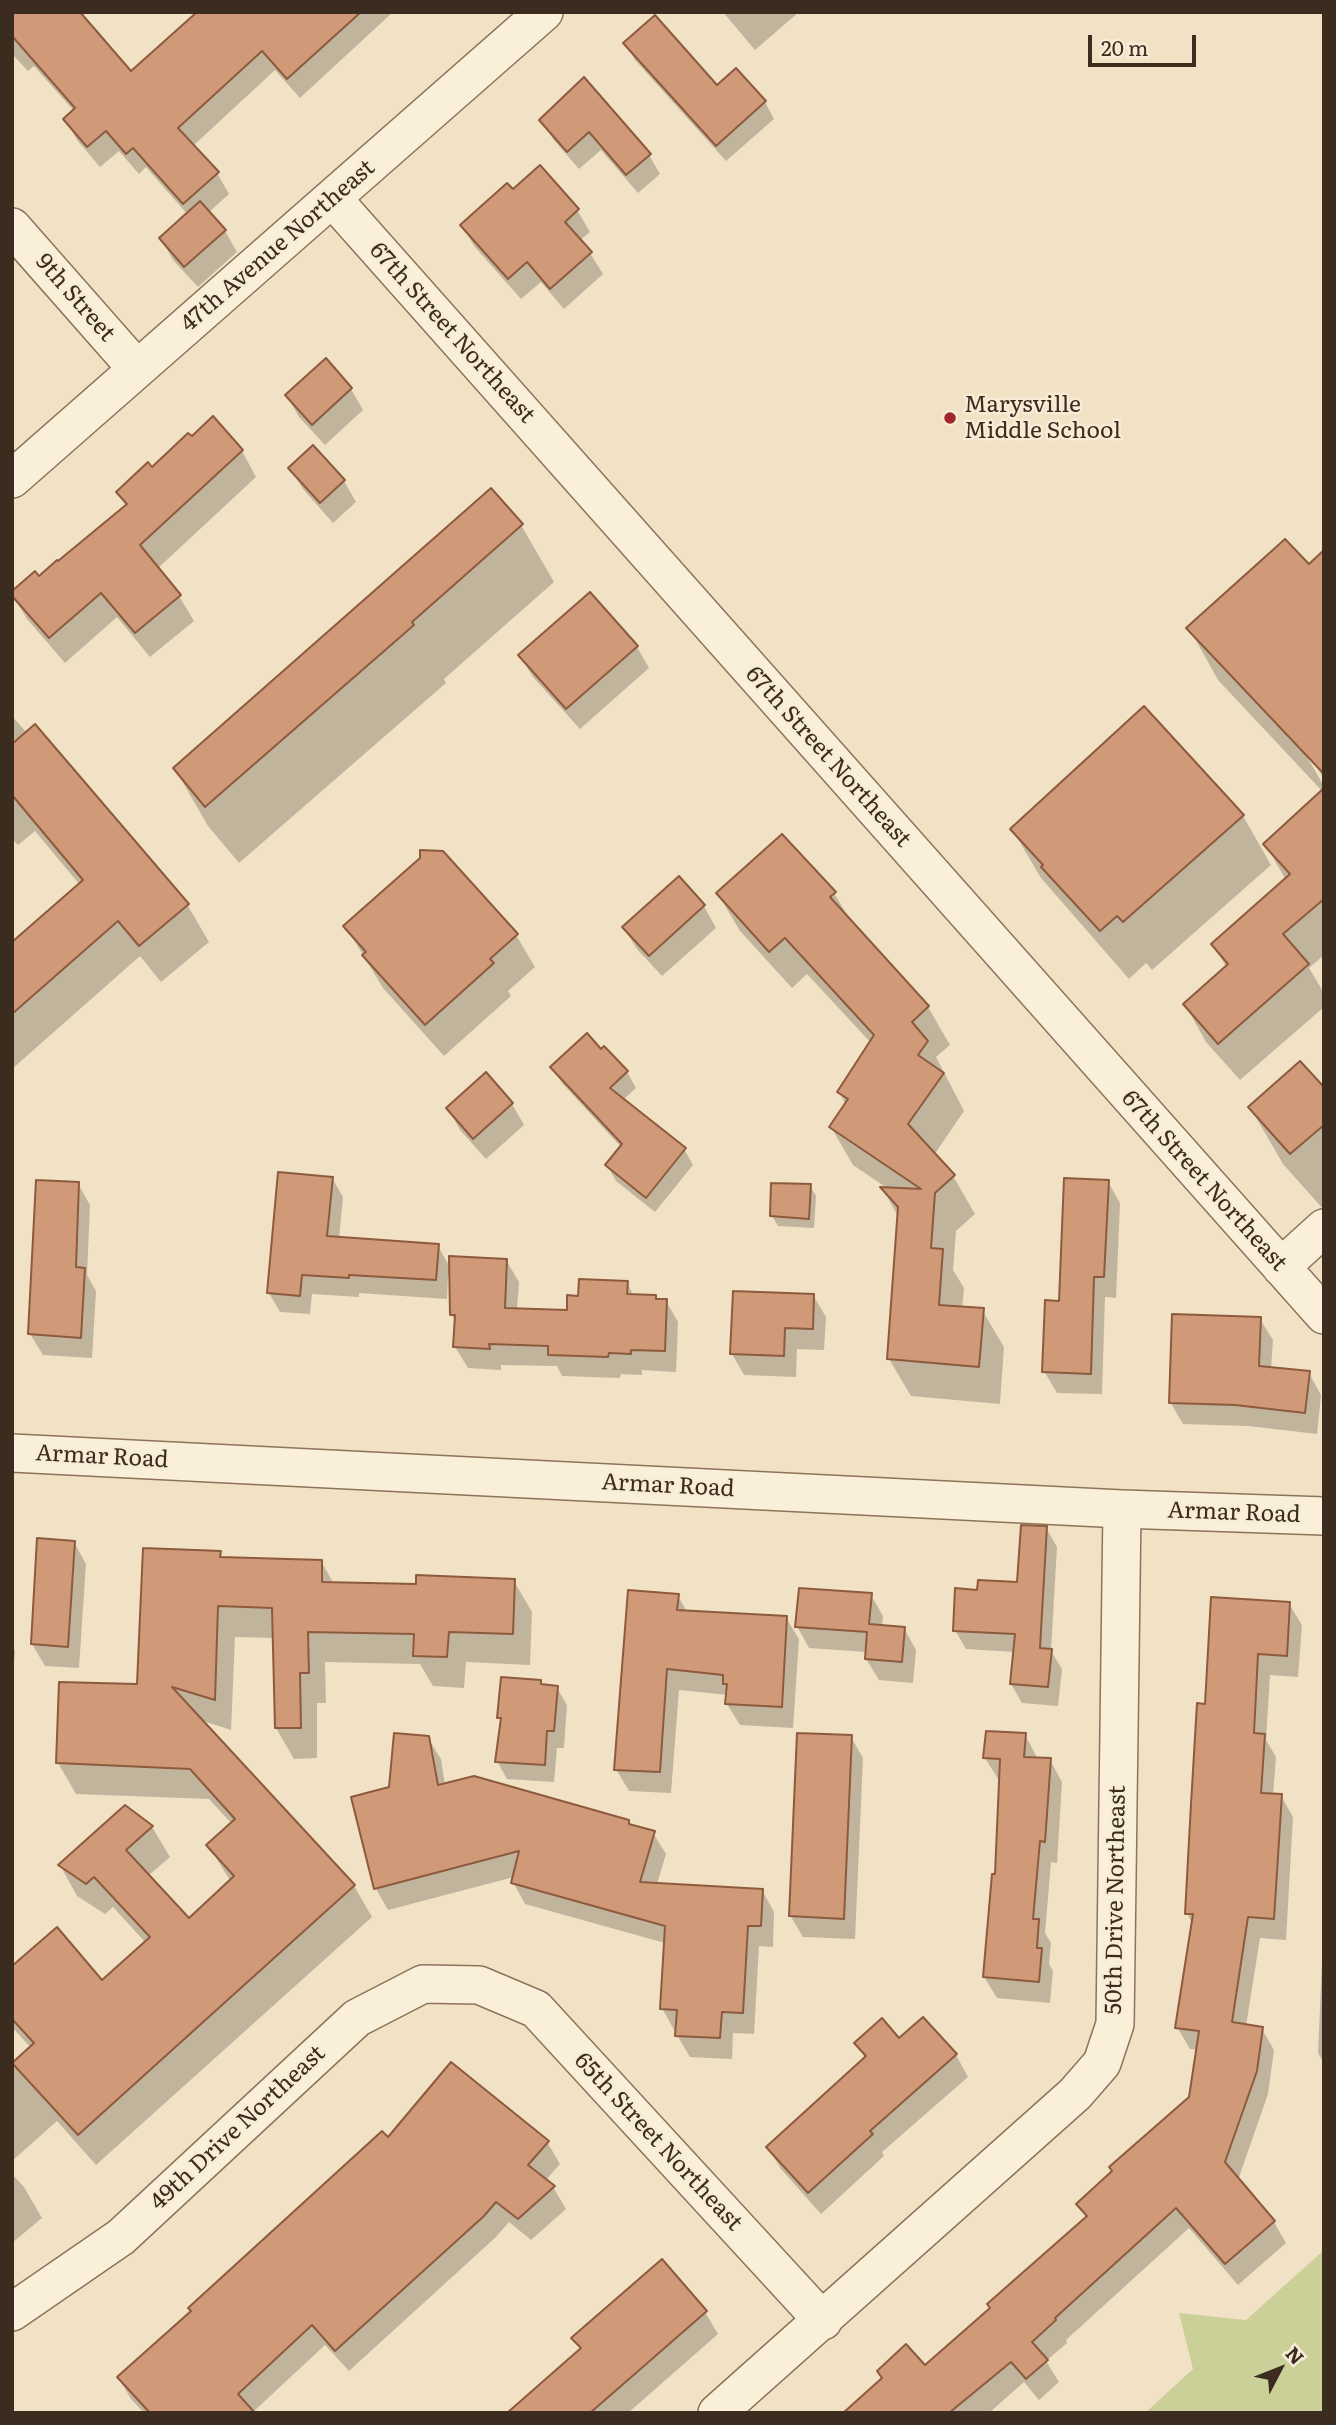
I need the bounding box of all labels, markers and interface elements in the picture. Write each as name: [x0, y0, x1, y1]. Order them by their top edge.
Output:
scale bar: [1091, 21, 1200, 65]
text: 20 m: [1101, 31, 1148, 62]
street label: 47th Avenue Northeast: [175, 154, 381, 338]
street label: 67th Street Northeast: [364, 237, 540, 429]
street label: 9th Street: [30, 249, 120, 347]
place label: Marysville Middle School: [964, 391, 1121, 445]
marker: Marysville Middle School: [942, 410, 958, 426]
street label: 67th Street Northeast: [740, 661, 916, 853]
street label: 67th Street Northeast: [1116, 1085, 1292, 1277]
street label: Armar Road: [35, 1440, 169, 1474]
street label: Armar Road: [601, 1469, 735, 1503]
street label: Armar Road: [1167, 1497, 1301, 1529]
street label: 50th Drive Northeast: [1100, 1785, 1132, 2015]
street label: 49th Drive Northeast: [145, 2040, 331, 2216]
street label: 65th Street Northeast: [568, 2047, 748, 2237]
north arrow: [1245, 2334, 1315, 2404]
text: N: [1280, 2340, 1311, 2370]

